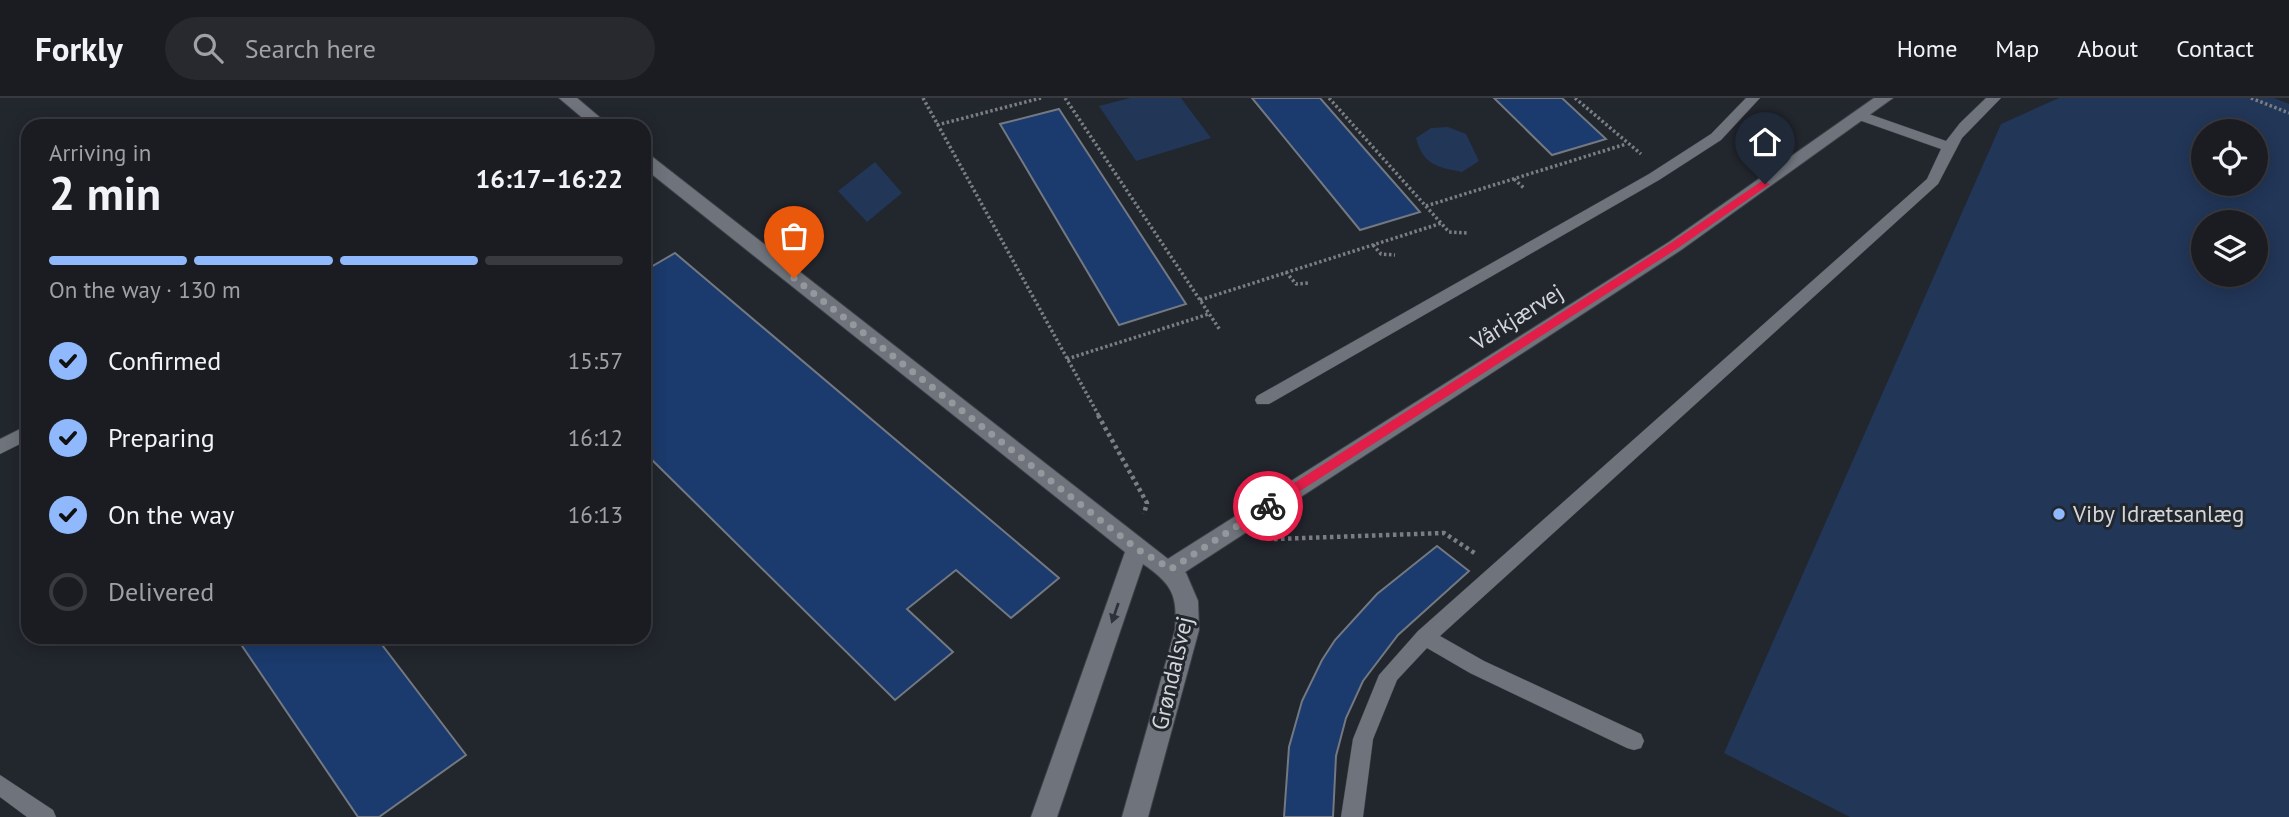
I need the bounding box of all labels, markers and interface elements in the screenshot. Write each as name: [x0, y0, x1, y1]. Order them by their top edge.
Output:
search box: [165, 17, 655, 80]
text: Forkly: [35, 27, 123, 70]
icon: search: [189, 29, 227, 67]
text: Search here: [245, 32, 376, 65]
text: Home: [1897, 33, 1957, 64]
text: Map: [1995, 33, 2039, 64]
text: About: [2077, 33, 2138, 64]
text: Contact: [2176, 33, 2254, 64]
pin: [1735, 112, 1795, 184]
map controls: [2191, 119, 2268, 287]
button: locate: [2191, 119, 2268, 196]
icon: home: [1746, 123, 1784, 161]
text: Arriving in: [49, 138, 151, 167]
text: 16:17–16:22: [476, 162, 623, 195]
text: 2 min: [49, 163, 161, 223]
pin: [764, 206, 824, 278]
button: layers: [2191, 210, 2268, 287]
icon: bag: [775, 217, 813, 255]
text: On the way · 130 m: [49, 275, 241, 304]
street label: Vårkjærvej: [1464, 277, 1568, 357]
icon: check: [49, 342, 87, 380]
text: Confirmed: [108, 344, 221, 377]
text: 15:57: [568, 346, 623, 375]
icon: check: [49, 419, 87, 457]
text: Preparing: [108, 421, 215, 454]
text: 16:12: [568, 423, 623, 452]
courier: [1233, 471, 1303, 541]
icon: bike: [1249, 487, 1287, 525]
icon: check: [49, 496, 87, 534]
text: On the way: [108, 498, 234, 531]
place label: Viby Idrætsanlæg: [2072, 499, 2244, 528]
text: 16:13: [568, 500, 623, 529]
marker: Viby Idrætsanlæg: [2051, 506, 2067, 522]
text: Delivered: [108, 575, 214, 608]
one-way arrow: [1109, 603, 1120, 624]
street label: Grøndalsvej: [1144, 613, 1199, 732]

